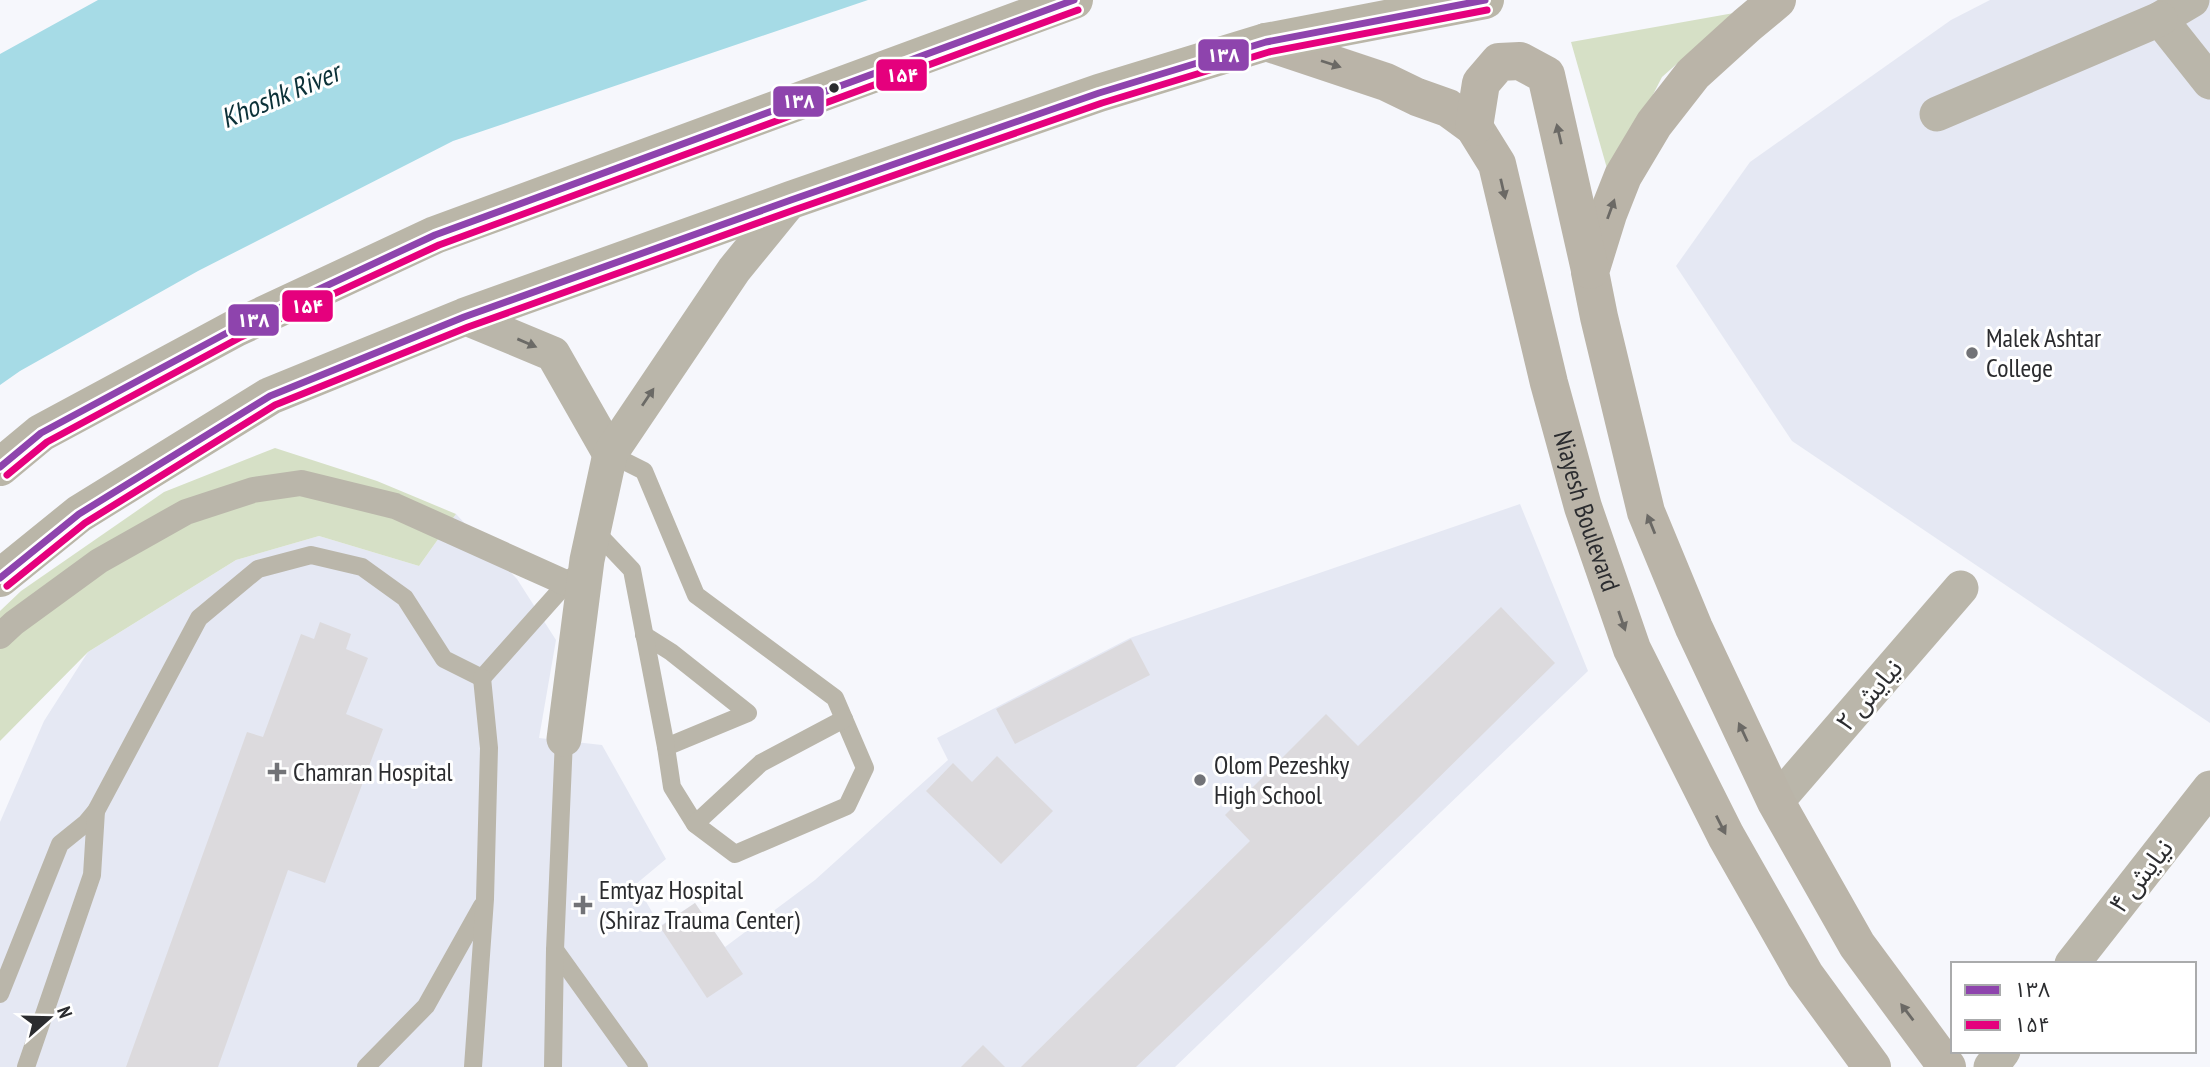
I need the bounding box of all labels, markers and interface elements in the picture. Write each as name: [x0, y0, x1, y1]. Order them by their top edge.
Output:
line badge: ۱۳۸: [1197, 38, 1250, 72]
text: ۱۳۸: [1207, 43, 1239, 67]
water label: Khoshk River: [215, 51, 349, 136]
line badge: ۱۵۴: [875, 58, 928, 92]
one-way arrow: [1320, 59, 1341, 69]
text: ۱۵۴: [886, 63, 918, 87]
unlabelled marker: [827, 81, 841, 95]
line badge: ۱۳۸: [772, 85, 825, 118]
text: ۱۳۸: [782, 89, 814, 113]
one-way arrow: [1553, 122, 1564, 144]
one-way arrow: [1498, 178, 1509, 200]
one-way arrow: [1605, 198, 1616, 219]
line badge: ۱۵۴: [281, 289, 334, 323]
text: ۱۵۴: [291, 294, 323, 318]
line badge: ۱۳۸: [227, 303, 280, 337]
text: ۱۳۸: [237, 308, 269, 332]
place label: Malek Ashtar College: [1986, 321, 2101, 384]
one-way arrow: [516, 338, 537, 349]
marker: Malek Ashtar College: [1964, 345, 1980, 361]
one-way arrow: [642, 388, 655, 407]
street label: Niayesh Boulevard: [1547, 427, 1628, 595]
one-way arrow: [1645, 513, 1656, 534]
one-way arrow: [1617, 610, 1628, 631]
street label: نیایش ۲: [1828, 652, 1909, 738]
one-way arrow: [1737, 722, 1748, 742]
place label: Olom Pezeshky High School: [1214, 748, 1350, 811]
place label: Chamran Hospital: [293, 755, 453, 788]
marker: Chamran Hospital: [267, 762, 287, 782]
marker: Olom Pezeshky High School: [1192, 772, 1208, 788]
one-way arrow: [1714, 816, 1726, 836]
street label: نیایش ۴: [2101, 832, 2180, 920]
place label: Emtyaz Hospital (Shiraz Trauma Center): [599, 873, 800, 936]
marker: Emtyaz Hospital (Shiraz Trauma Center): [573, 895, 593, 915]
legend: [1951, 962, 2196, 1053]
text: ۱۳۸: [2014, 976, 2050, 1003]
north arrow: [14, 983, 84, 1053]
text: N: [52, 1003, 78, 1021]
one-way arrow: [1900, 1003, 1914, 1021]
text: ۱۵۴: [2014, 1011, 2050, 1038]

